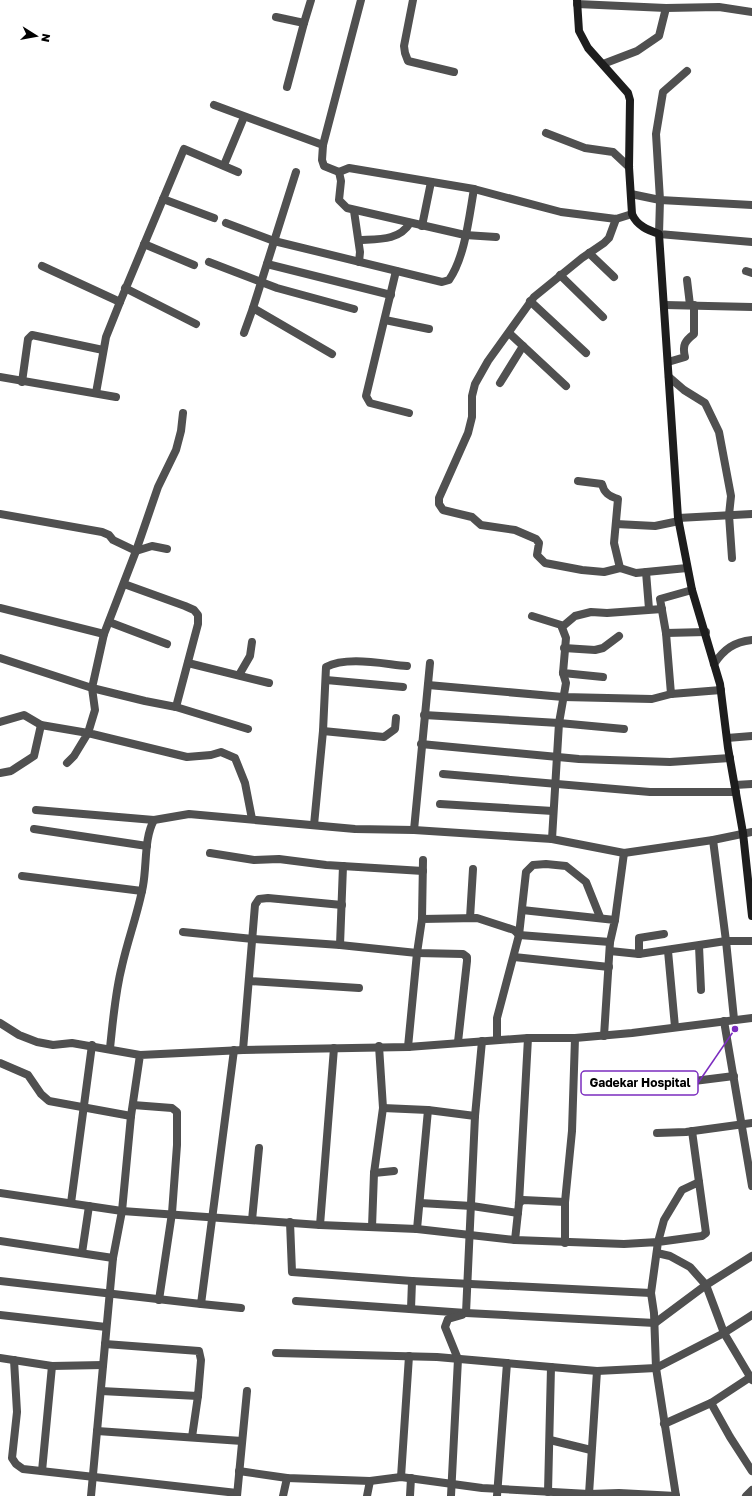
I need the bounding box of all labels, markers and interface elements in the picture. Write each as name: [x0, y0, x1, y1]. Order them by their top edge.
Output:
north arrow: [16, 16, 56, 56]
text: N: [39, 33, 53, 43]
callout: Gadekar Hospital: [581, 1071, 698, 1095]
text: Gadekar Hospital: [589, 1075, 691, 1090]

